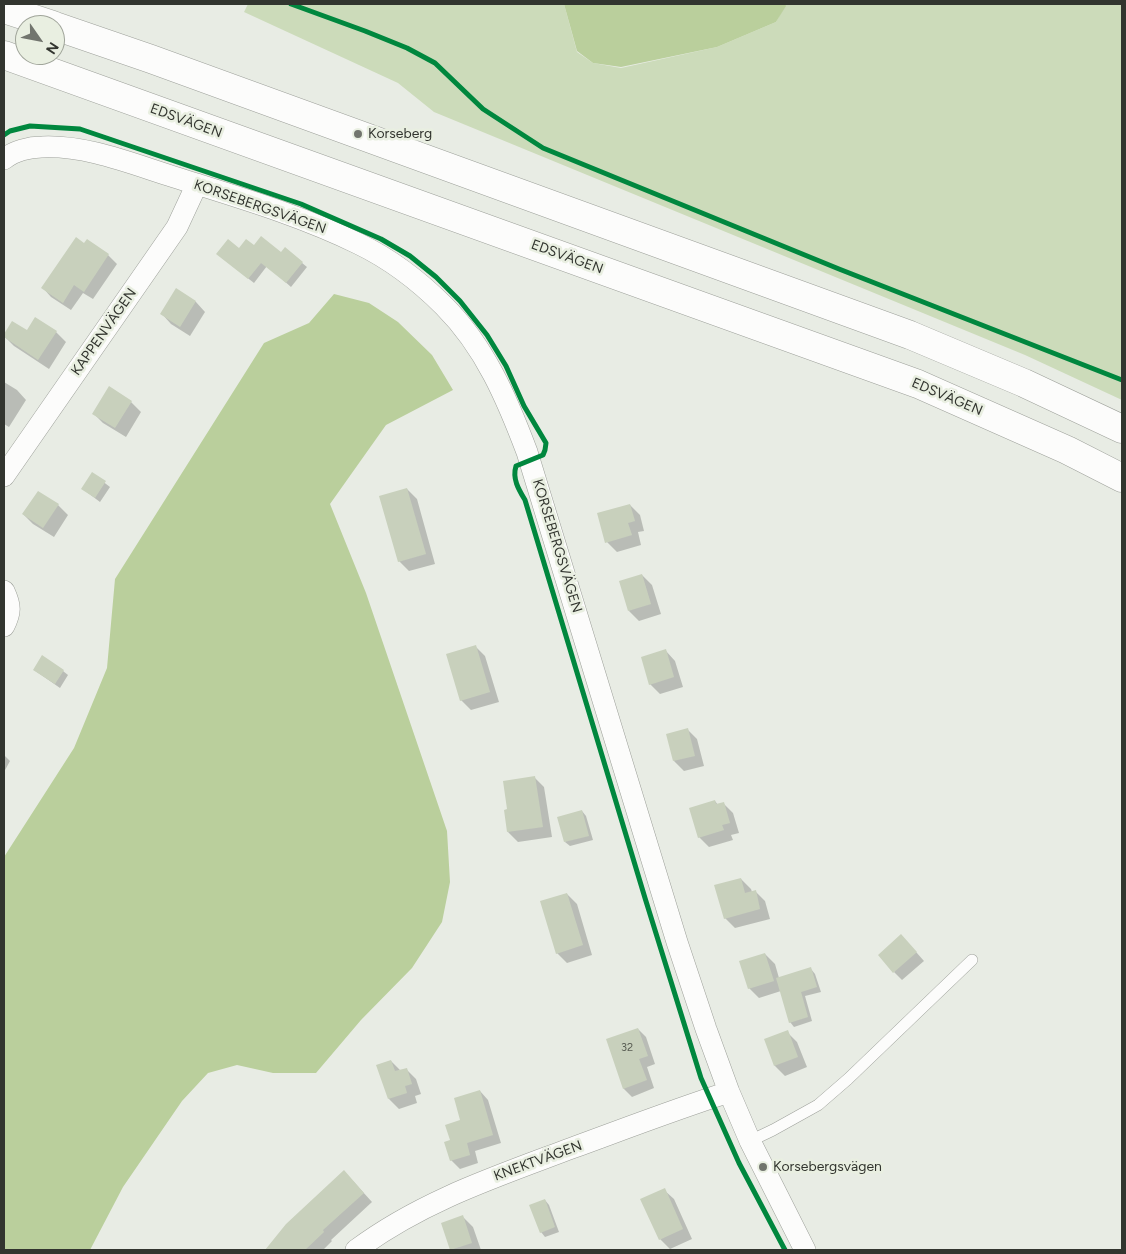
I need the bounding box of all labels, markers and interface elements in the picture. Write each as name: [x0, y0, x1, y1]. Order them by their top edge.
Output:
north arrow: [15, 15, 65, 65]
text: N: [42, 39, 62, 57]
street label: EDSVÄGEN: [148, 100, 224, 142]
place label: Korseberg: [368, 126, 432, 142]
marker: Korseberg: [352, 128, 364, 140]
street label: KORSEBERGSVÄGEN: [192, 176, 328, 238]
street label: EDSVÄGEN: [529, 236, 605, 278]
street label: KAPPENVÄGEN: [68, 285, 140, 379]
street label: EDSVÄGEN: [909, 375, 985, 419]
street label: KORSEBERGSVÄGEN: [529, 477, 585, 615]
house number: 32: [621, 1041, 633, 1055]
street label: KNEKTVÄGEN: [491, 1137, 585, 1185]
place label: Korsebergsvägen: [773, 1159, 882, 1175]
marker: Korsebergsvägen: [757, 1161, 769, 1173]

